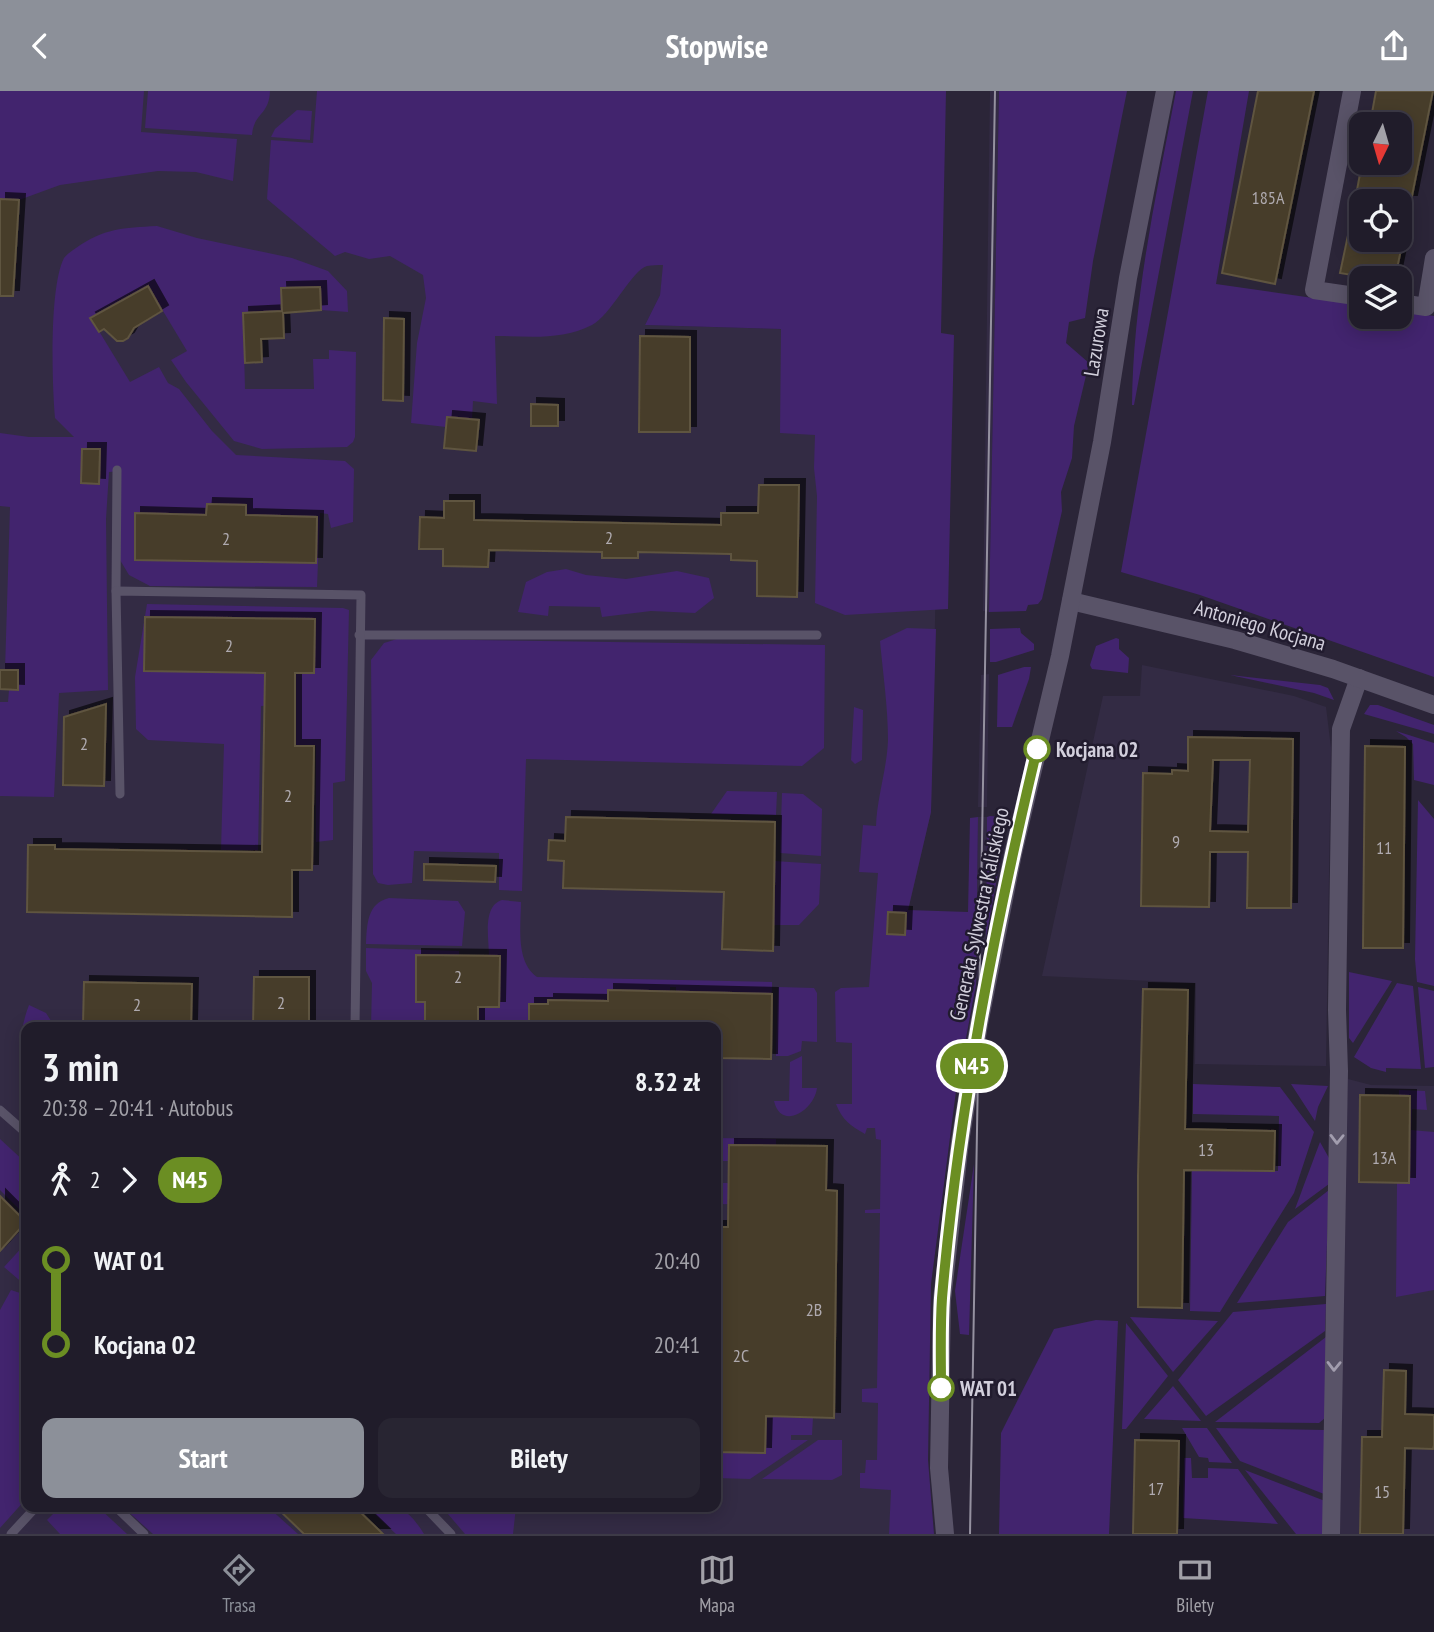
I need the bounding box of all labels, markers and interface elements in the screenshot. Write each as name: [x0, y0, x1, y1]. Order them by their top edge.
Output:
text: Stopwise: [666, 25, 768, 67]
icon: back: [21, 27, 59, 65]
icon: share: [1375, 27, 1413, 65]
north arrow: [1349, 112, 1412, 175]
map controls: [1349, 112, 1412, 329]
house number: 185A: [1252, 186, 1285, 209]
button: locate: [1349, 189, 1412, 252]
button: layers: [1349, 266, 1412, 329]
street label: Lazurowa: [1077, 306, 1115, 378]
house number: 2: [605, 526, 613, 549]
house number: 2: [222, 527, 230, 550]
street label: Antoniego Kocjana: [1191, 593, 1329, 657]
house number: 2: [225, 634, 233, 657]
house number: 2: [80, 732, 88, 755]
marker: Kocjana 02: [1024, 736, 1050, 762]
place label: Kocjana 02: [1056, 736, 1139, 763]
house number: 2: [284, 784, 292, 807]
street label: Generała Sylwestra Kaliskiego: [943, 805, 1015, 1023]
house number: 9: [1172, 830, 1180, 853]
house number: 11: [1376, 836, 1392, 859]
house number: 2: [454, 965, 462, 988]
house number: 2: [277, 991, 285, 1014]
house number: 2: [133, 993, 141, 1016]
text: 3 min: [42, 1042, 119, 1091]
line badge: N45: [932, 1043, 1012, 1089]
text: N45: [954, 1050, 990, 1081]
text: 8.32 zł: [635, 1065, 700, 1098]
text: 20:38 – 20:41 · Autobus: [42, 1093, 233, 1122]
one-way arrow: [1330, 1134, 1345, 1145]
house number: 13: [1198, 1138, 1214, 1161]
house number: 13A: [1372, 1146, 1397, 1169]
icon: walk: [42, 1161, 80, 1199]
icon: forward: [110, 1161, 148, 1199]
text: N45: [172, 1164, 208, 1195]
text: 2: [90, 1165, 100, 1194]
text: WAT 01: [94, 1244, 165, 1277]
text: 20:40: [654, 1246, 700, 1275]
house number: 2B: [806, 1298, 822, 1321]
text: Kocjana 02: [94, 1328, 196, 1361]
text: 20:41: [654, 1330, 700, 1359]
house number: 2C: [733, 1344, 749, 1367]
one-way arrow: [1326, 1361, 1341, 1372]
marker: WAT 01: [928, 1375, 954, 1401]
place label: WAT 01: [959, 1375, 1017, 1402]
button: Start: [42, 1418, 364, 1498]
button: Bilety: [378, 1418, 700, 1498]
house number: 17: [1148, 1477, 1164, 1500]
house number: 15: [1374, 1480, 1390, 1503]
tab: Trasa: [220, 1551, 258, 1617]
tab: Mapa: [698, 1551, 736, 1617]
tab: Bilety: [1176, 1551, 1214, 1617]

